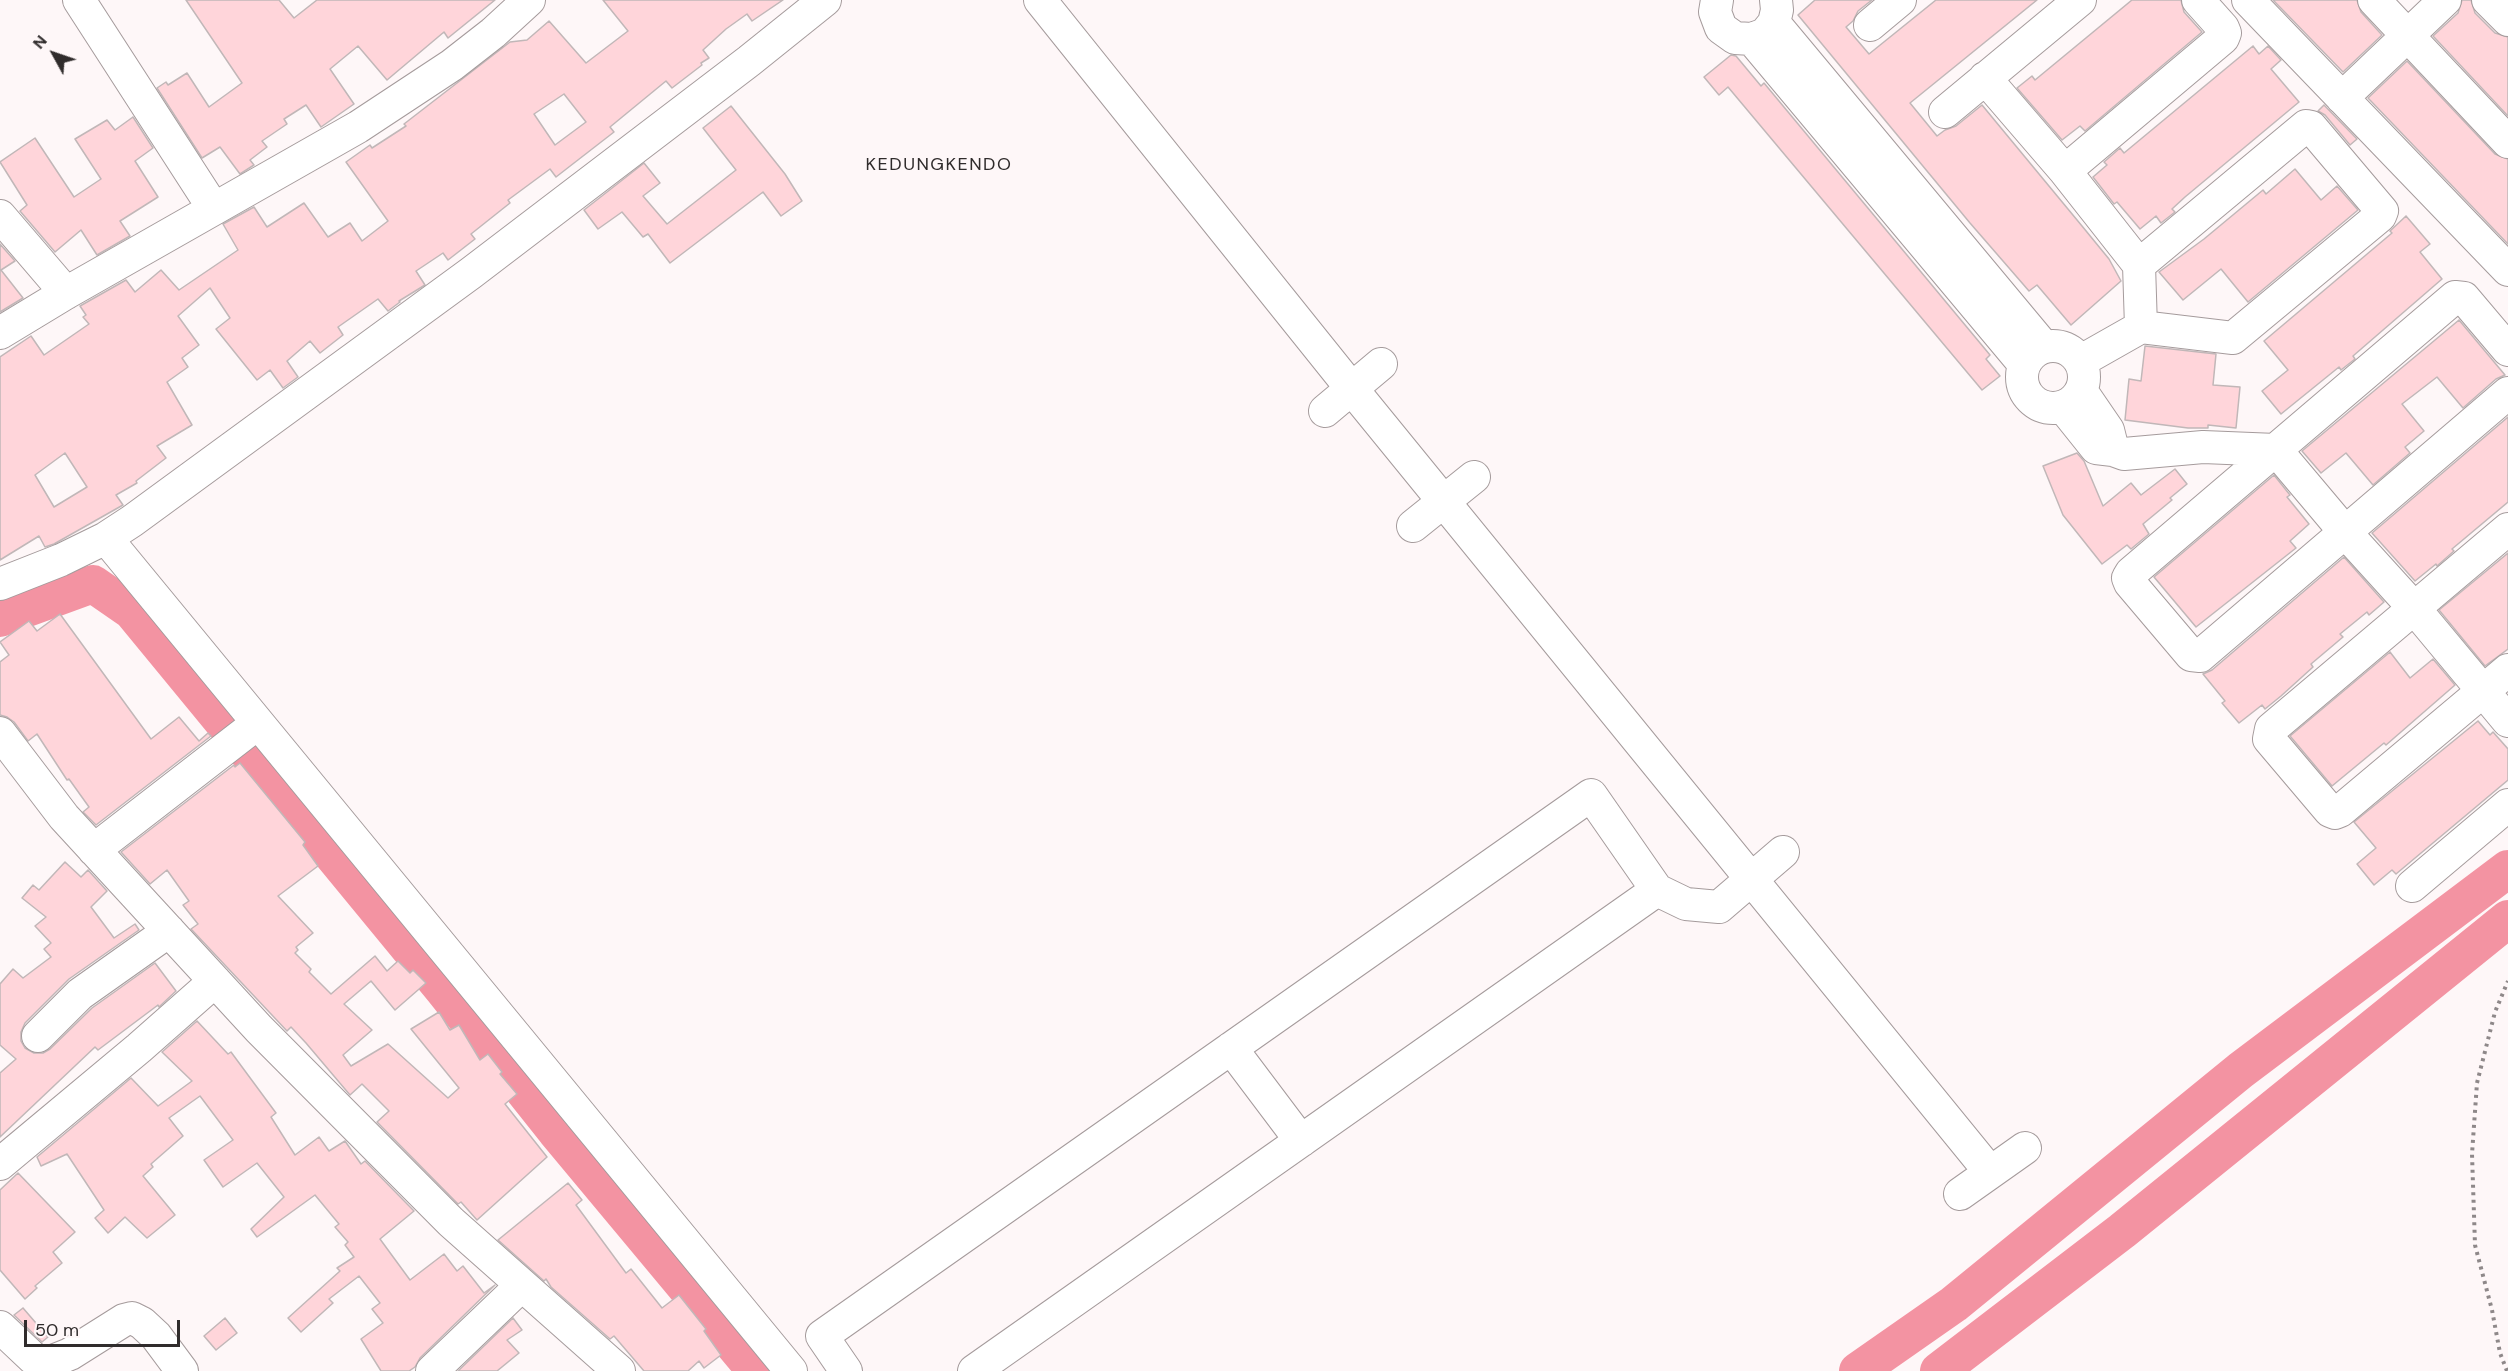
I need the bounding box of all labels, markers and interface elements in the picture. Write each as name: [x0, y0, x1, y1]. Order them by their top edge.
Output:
north arrow: [24, 24, 84, 84]
text: N: [28, 31, 52, 53]
district label: KEDUNGKENDO: [866, 154, 1012, 176]
scale bar: [27, 1308, 183, 1346]
text: 50 m: [35, 1318, 79, 1342]

